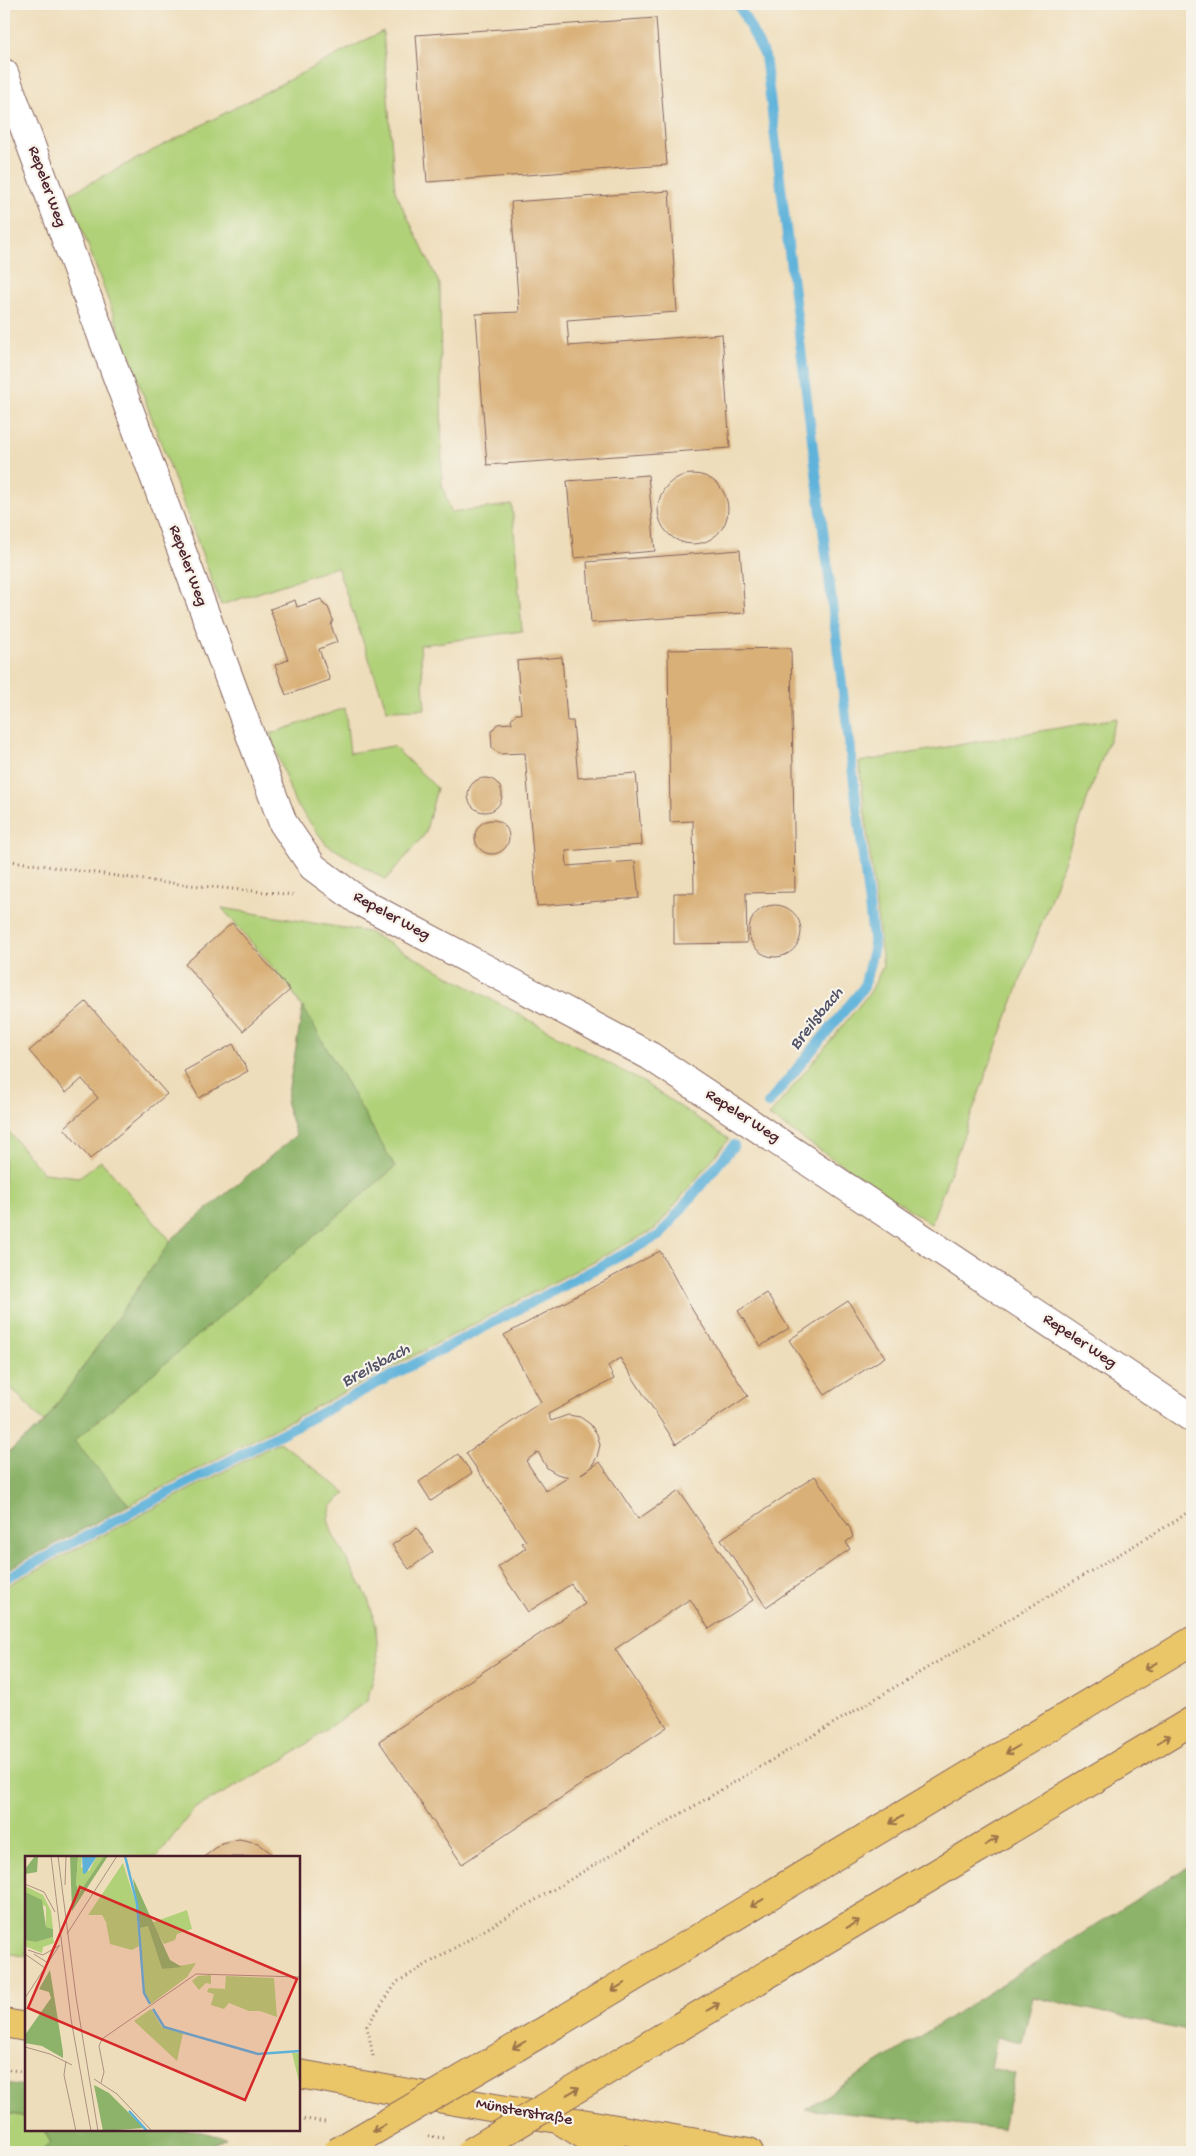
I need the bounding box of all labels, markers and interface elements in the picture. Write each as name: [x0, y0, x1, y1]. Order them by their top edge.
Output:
street label: Repeler Weg: [23, 144, 69, 230]
street label: Repeler Weg: [164, 523, 210, 609]
street label: Repeler Weg: [349, 888, 433, 946]
water label: Breilsbach: [785, 983, 849, 1055]
street label: Repeler Weg: [701, 1086, 783, 1148]
street label: Repeler Weg: [1038, 1310, 1120, 1374]
water label: Breilsbach: [338, 1339, 414, 1393]
one-way arrow: [1144, 1662, 1158, 1672]
one-way arrow: [1156, 1733, 1170, 1743]
one-way arrow: [1005, 1746, 1019, 1756]
one-way arrow: [890, 1815, 904, 1825]
one-way arrow: [985, 1836, 999, 1846]
inset map: [25, 1856, 300, 2131]
one-way arrow: [750, 1899, 764, 1909]
one-way arrow: [845, 1919, 859, 1929]
one-way arrow: [611, 1983, 625, 1993]
one-way arrow: [705, 2002, 719, 2012]
one-way arrow: [513, 2041, 527, 2051]
one-way arrow: [565, 2086, 579, 2096]
street label: Münsterstraße: [474, 2095, 574, 2131]
one-way arrow: [373, 2123, 387, 2133]

